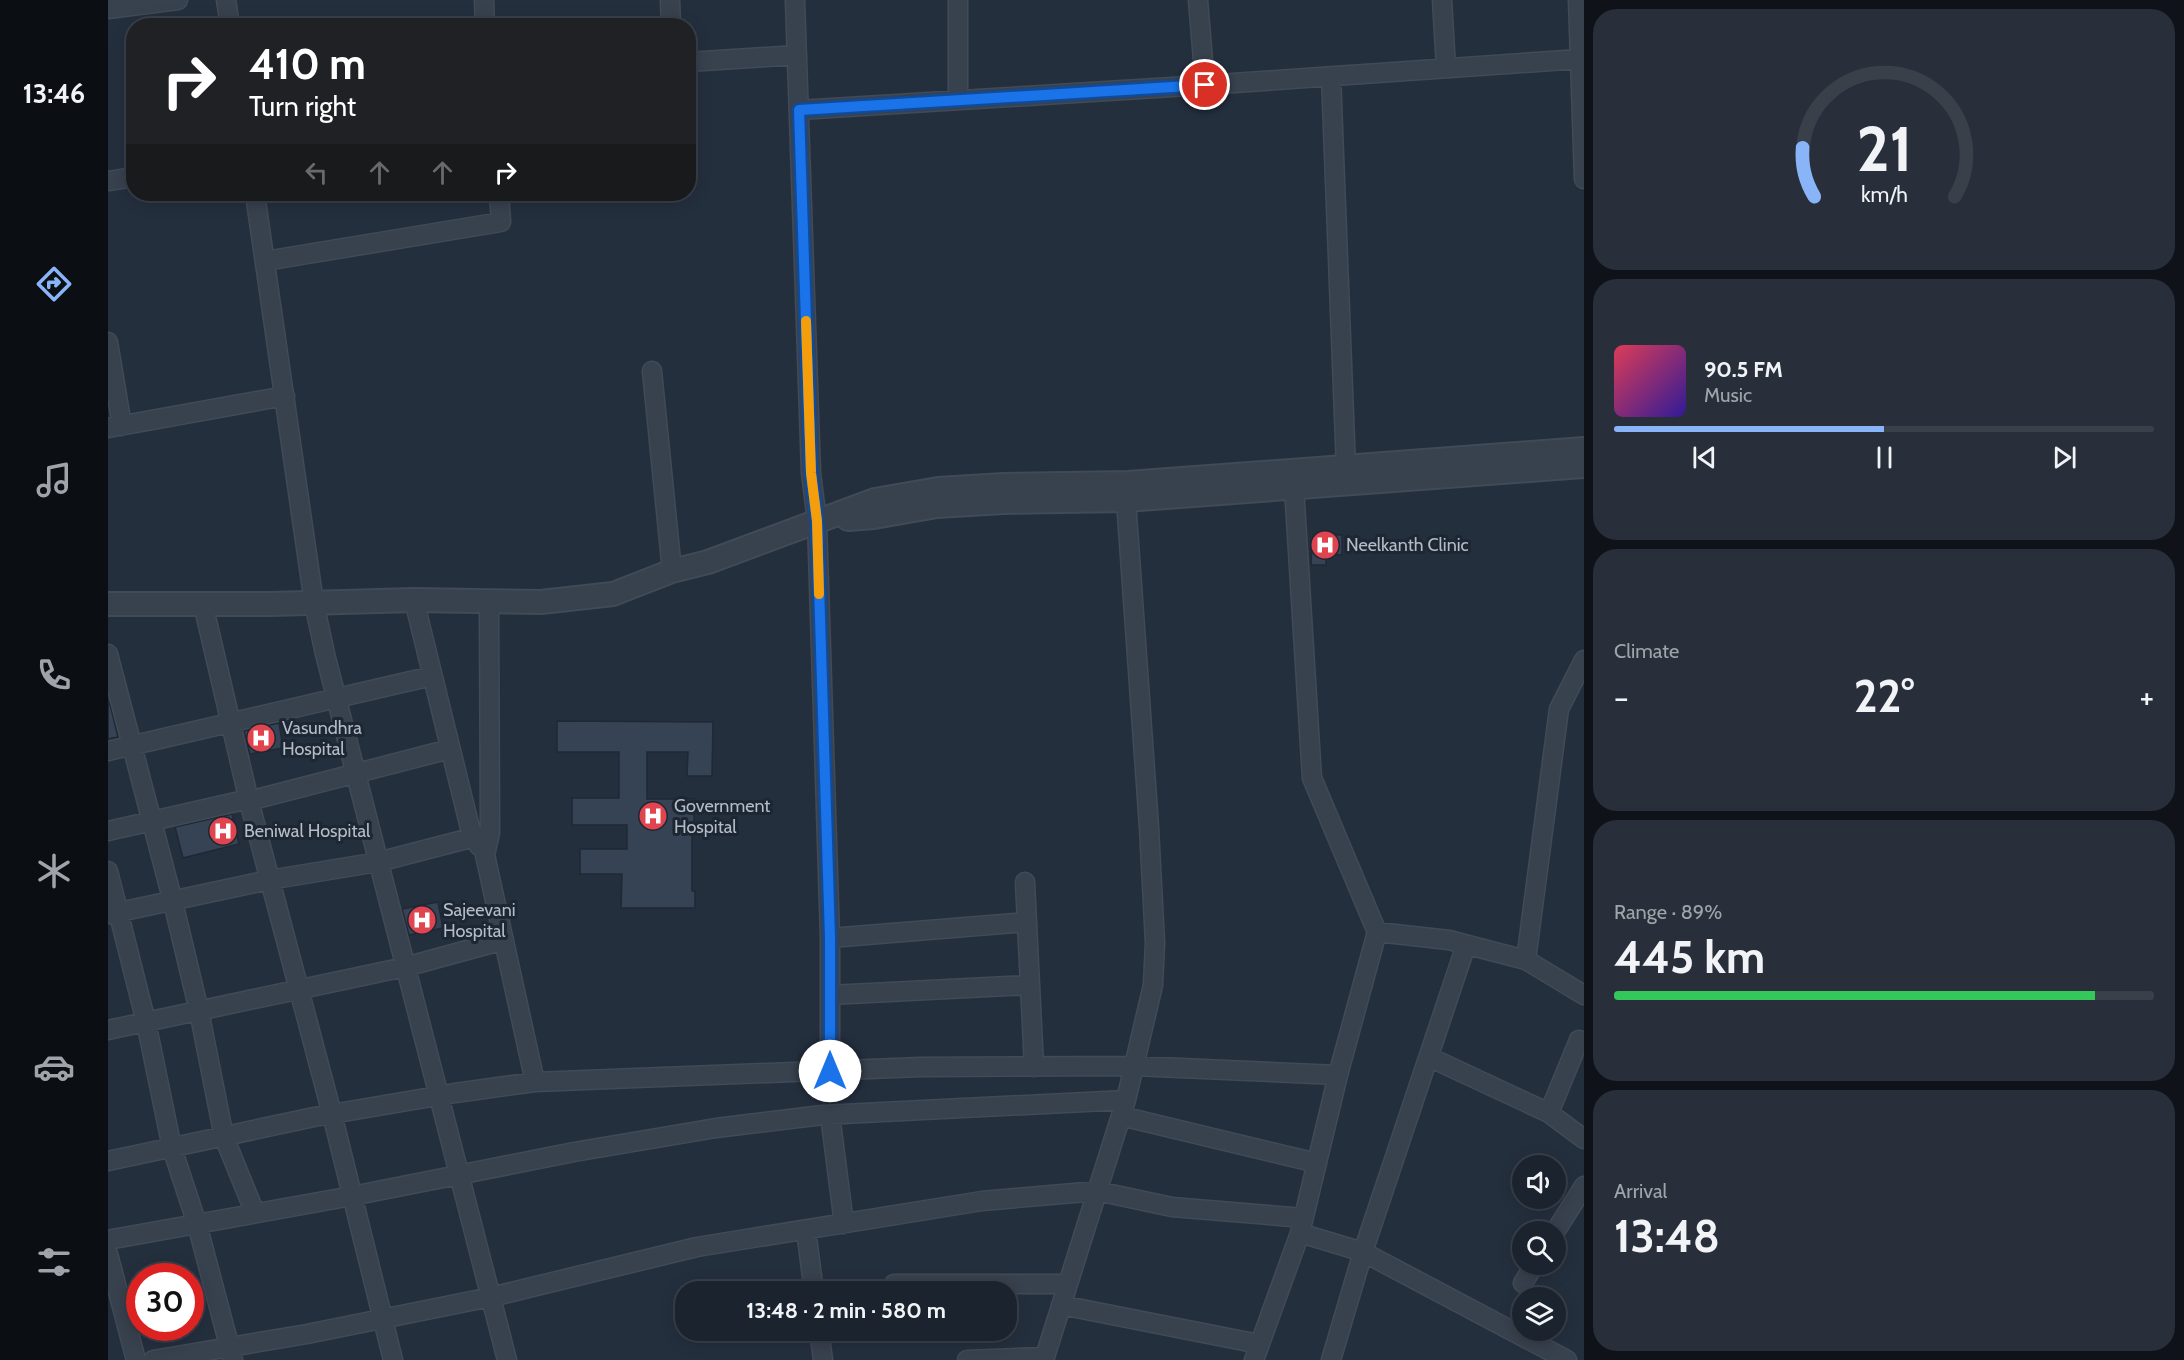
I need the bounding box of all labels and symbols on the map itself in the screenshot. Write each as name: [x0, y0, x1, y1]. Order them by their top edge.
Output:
pin: [1179, 59, 1230, 110]
hospital icon: Neelkanth Clinic: [1309, 529, 1341, 561]
place label: Neelkanth Clinic: [1346, 534, 1469, 556]
place label: Vasundhra Hospital: [282, 717, 362, 760]
hospital icon: Vasundhra Hospital: [245, 722, 277, 754]
place label: Government Hospital: [674, 795, 770, 838]
hospital icon: Government Hospital: [637, 800, 669, 832]
hospital icon: Beniwal Hospital: [207, 815, 239, 847]
place label: Beniwal Hospital: [244, 820, 371, 842]
place label: Sajeevani Hospital: [443, 899, 516, 942]
hospital icon: Sajeevani Hospital: [406, 904, 438, 936]
position arrow: [798, 1039, 862, 1103]
speed limit sign: 30: [126, 1263, 204, 1341]

